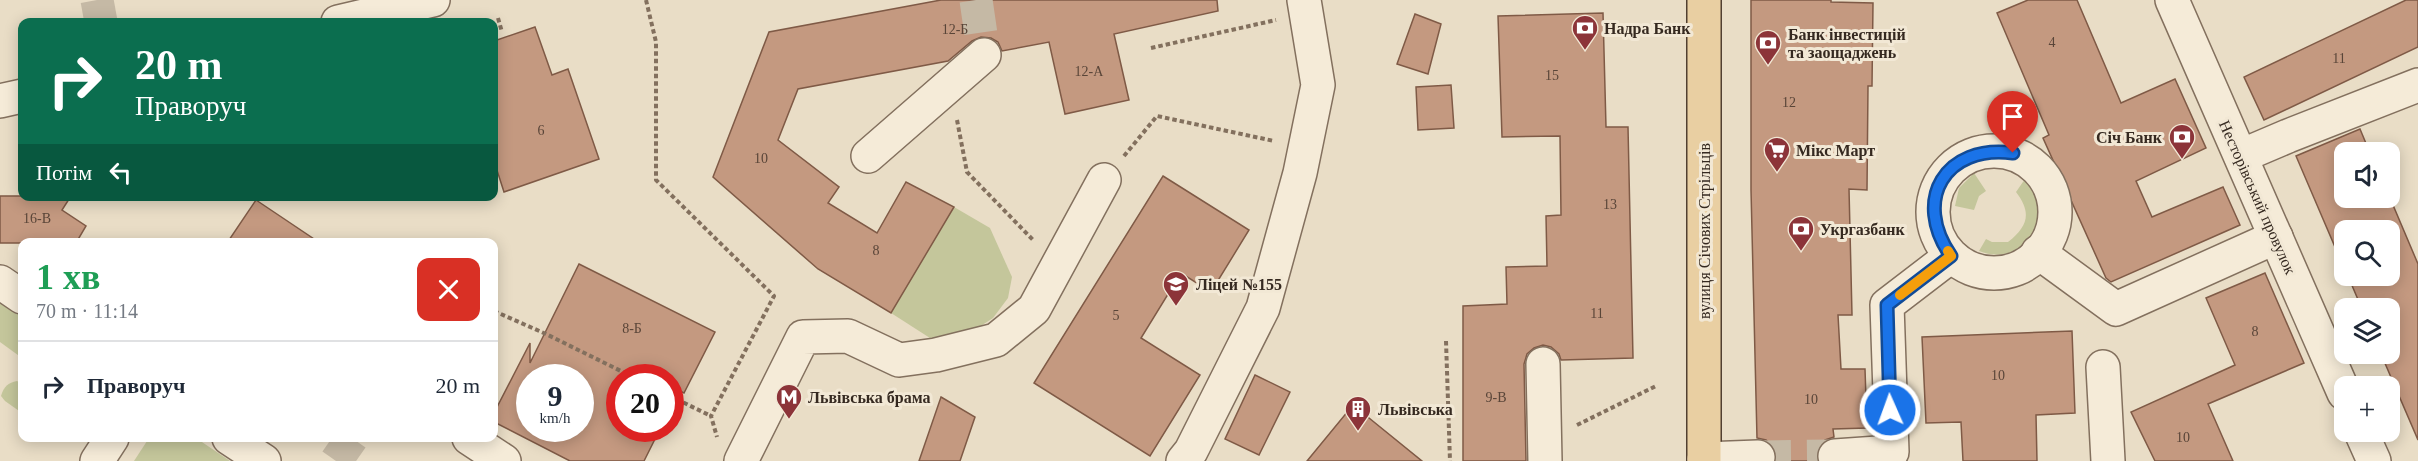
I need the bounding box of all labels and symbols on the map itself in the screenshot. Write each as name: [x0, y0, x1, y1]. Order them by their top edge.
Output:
bank icon: Надра Банк: [1570, 13, 1600, 51]
place label: Надра Банк: [1604, 20, 1691, 38]
house number: 12-Б: [942, 22, 968, 37]
place label: Банк інвестицій та заощаджень: [1788, 26, 1906, 61]
bank icon: Банк інвестицій та заощаджень: [1753, 28, 1783, 66]
house number: 4: [2049, 35, 2056, 50]
house number: 11: [2332, 51, 2346, 66]
house number: 12-А: [1075, 64, 1104, 79]
house number: 15: [1545, 68, 1559, 83]
pin: [1987, 91, 2038, 153]
house number: 12: [1782, 95, 1796, 110]
street label: Несторівський провулок: [2215, 118, 2299, 277]
bank icon: Січ Банк: [2167, 122, 2197, 160]
house number: 6: [538, 123, 545, 138]
place label: Січ Банк: [2096, 129, 2163, 146]
supermarket icon: Мікс Март: [1762, 135, 1792, 173]
place label: Мікс Март: [1796, 142, 1875, 160]
street label: вулиця Січових Стрільців: [1696, 143, 1714, 319]
house number: 10: [754, 151, 768, 166]
house number: 13: [1603, 197, 1617, 212]
house number: 16-В: [23, 211, 51, 226]
bank icon: Укргазбанк: [1786, 214, 1816, 252]
place label: Укргазбанк: [1820, 221, 1905, 239]
house number: 8: [873, 243, 880, 258]
school or university icon: Ліцей №155: [1161, 269, 1191, 307]
place label: Ліцей №155: [1196, 276, 1282, 293]
house number: 11: [1590, 306, 1604, 321]
house number: 5: [1113, 308, 1120, 323]
house number: 8-Б: [622, 321, 642, 336]
house number: 8: [2252, 324, 2259, 339]
speed limit sign: 20: [606, 364, 684, 442]
house number: 10: [1991, 368, 2005, 383]
position arrow: [1858, 378, 1922, 442]
metro station icon: Львівська брама: [774, 382, 804, 420]
place label: Львівська брама: [808, 389, 931, 407]
house number: 9-В: [1486, 390, 1507, 405]
house number: 10: [1804, 392, 1818, 407]
building icon: Львівська: [1343, 394, 1373, 432]
place label: Львівська: [1378, 401, 1453, 418]
house number: 10: [2176, 430, 2190, 445]

